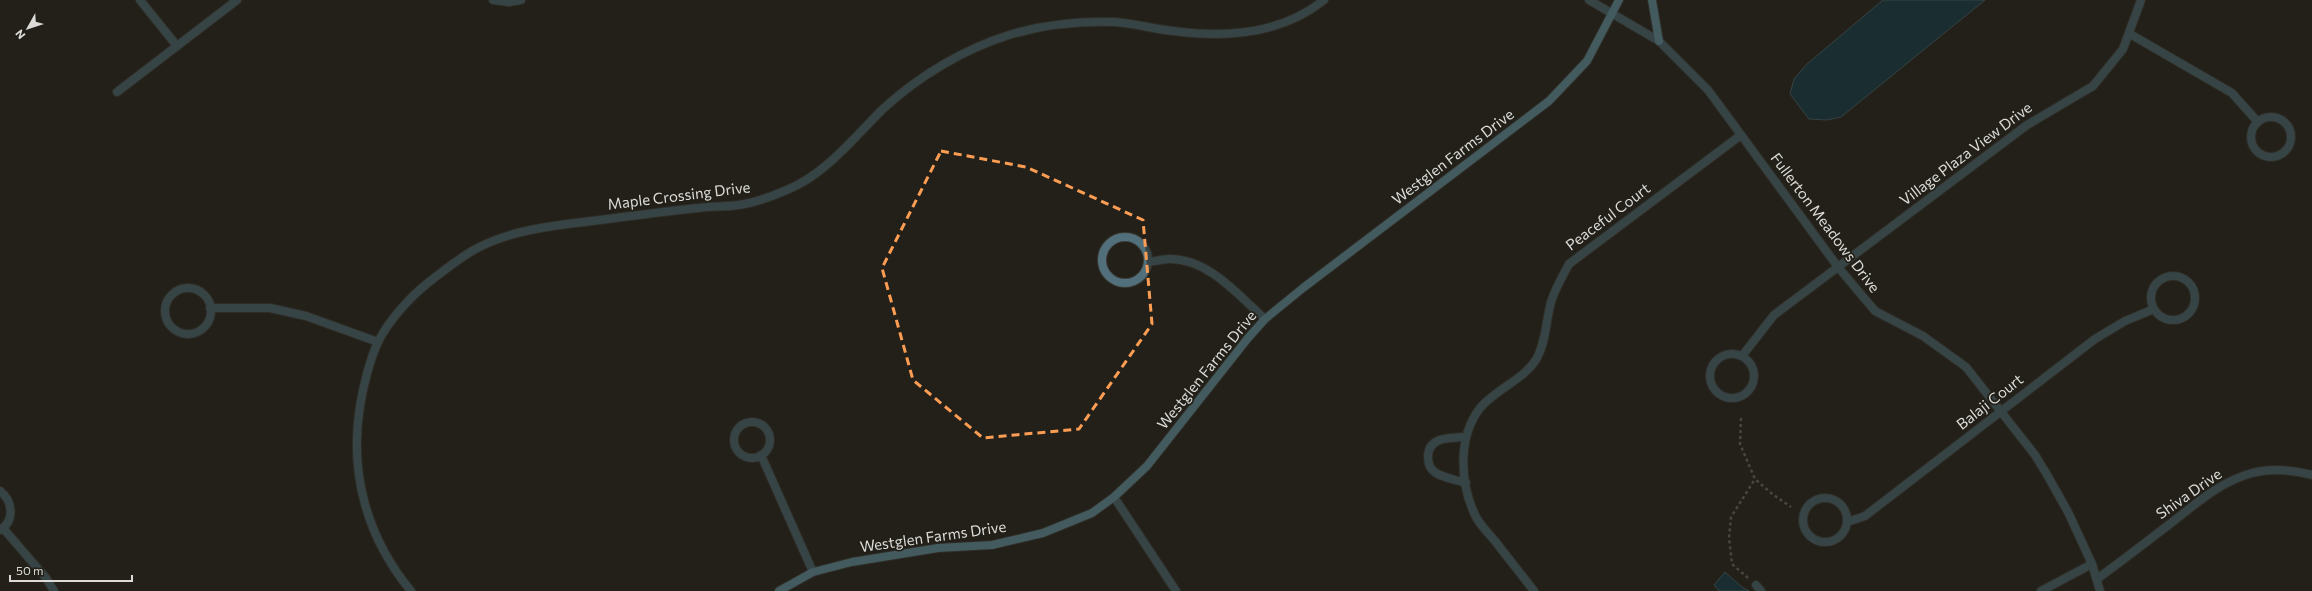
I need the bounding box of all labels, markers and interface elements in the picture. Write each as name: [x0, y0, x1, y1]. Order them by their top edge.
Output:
north arrow: [8, 8, 48, 48]
text: N: [12, 27, 27, 42]
street label: Village Plaza View Drive: [1896, 98, 2035, 209]
street label: Westglen Farms Drive: [1388, 105, 1517, 208]
street label: Fullerton Meadows Drive: [1767, 149, 1884, 296]
street label: Maple Crossing Drive: [606, 177, 751, 213]
street label: Peaceful Court: [1562, 179, 1653, 254]
street label: Westglen Farms Drive: [1153, 306, 1260, 432]
street label: Balaji Court: [1953, 370, 2026, 433]
street label: Shiva Drive: [2152, 464, 2225, 522]
street label: Westglen Farms Drive: [859, 517, 1007, 555]
scale bar: [10, 557, 132, 583]
text: 50 m: [16, 563, 44, 577]

